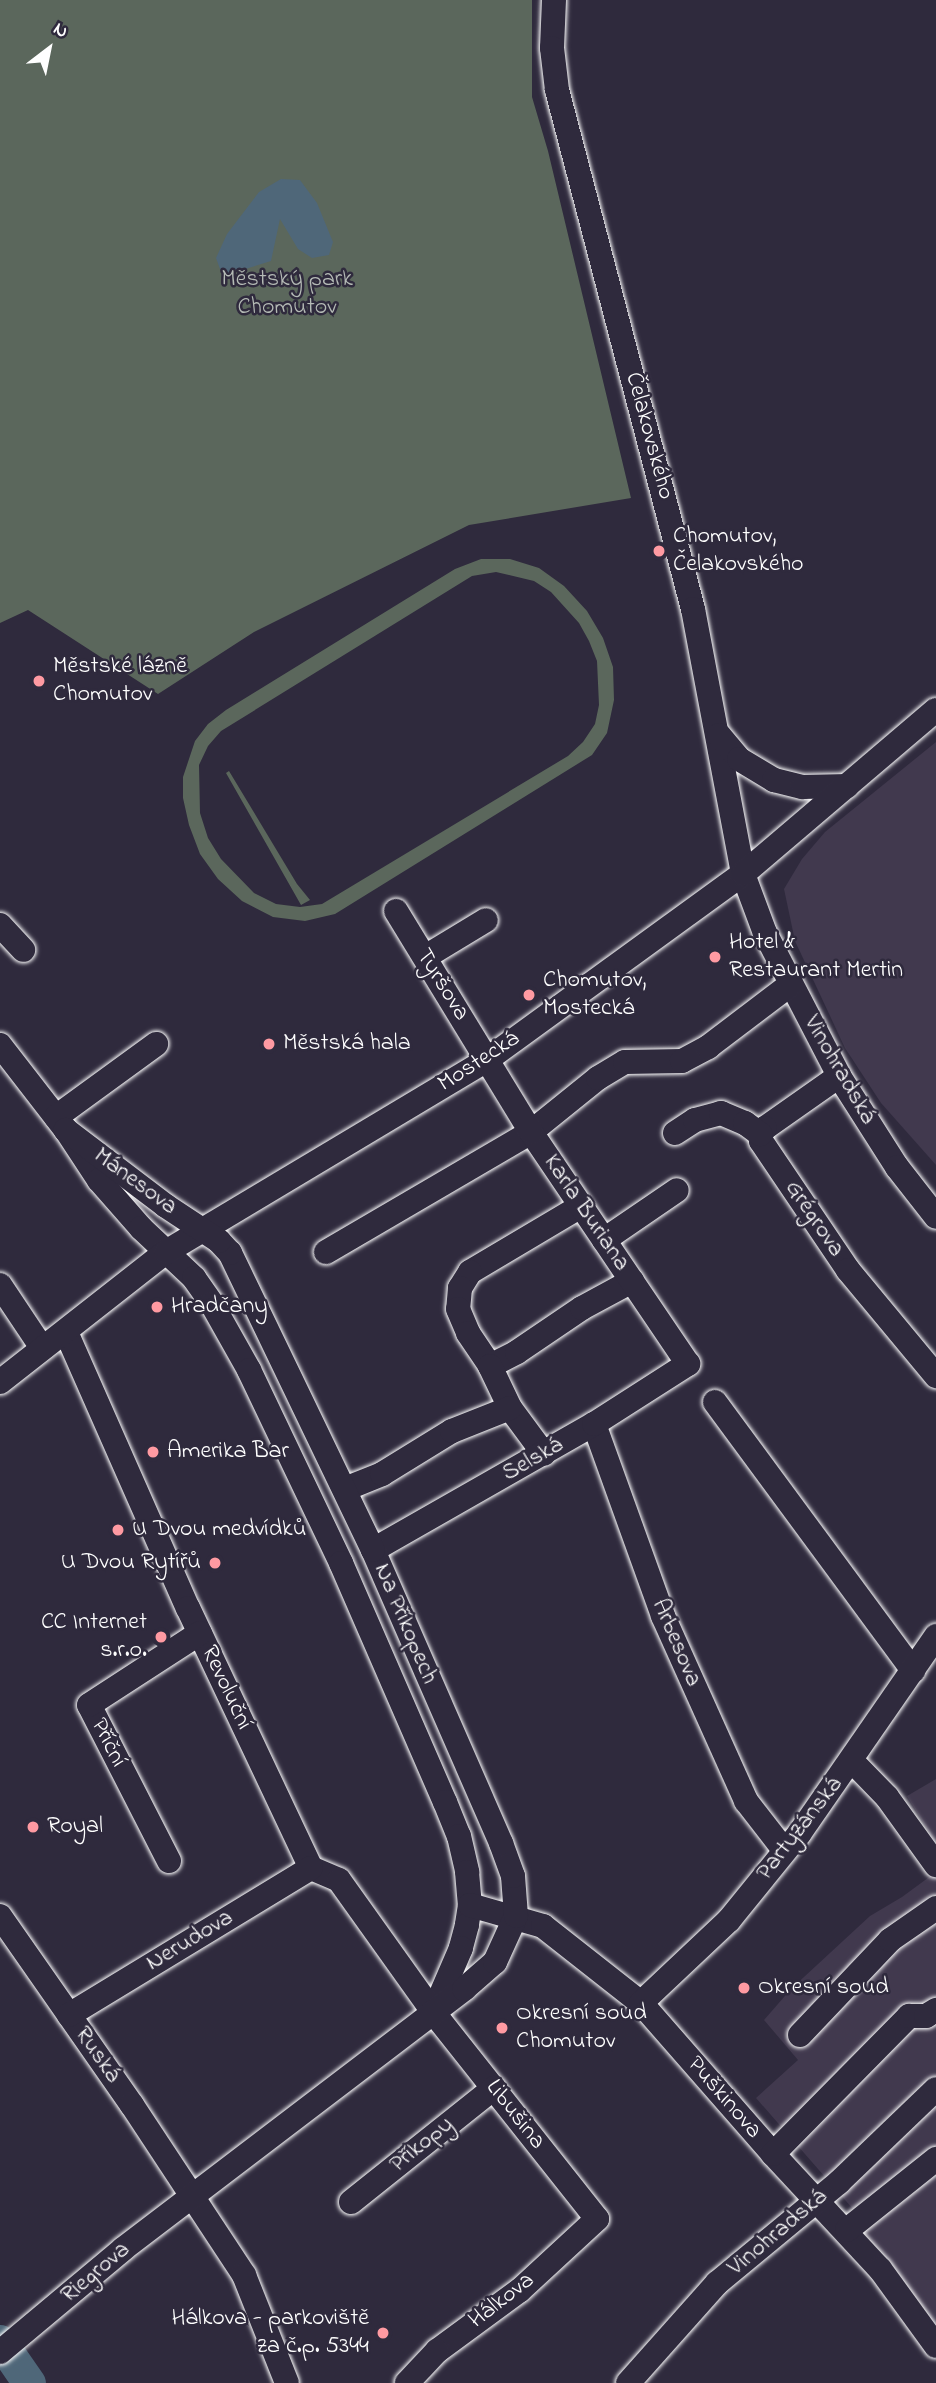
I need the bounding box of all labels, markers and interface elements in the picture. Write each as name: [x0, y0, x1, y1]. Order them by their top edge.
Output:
north arrow: [14, 14, 84, 84]
text: N: [48, 16, 73, 46]
park label: Městský park Chomutov: [221, 266, 353, 322]
street label: Čelakovského: [618, 369, 680, 503]
place label: Chomutov, Čelakovského: [673, 523, 804, 579]
marker: Chomutov, Čelakovského: [651, 543, 667, 559]
place label: Městské lázně Chomutov: [53, 653, 187, 709]
marker: Městské lázně Chomutov: [31, 673, 47, 689]
place label: Hotel & Restaurant Mertin: [729, 929, 903, 985]
street label: Tyršova: [409, 944, 475, 1026]
marker: Hotel & Restaurant Mertin: [707, 949, 723, 965]
place label: Chomutov, Mostecká: [543, 967, 646, 1023]
marker: Chomutov, Mostecká: [521, 987, 537, 1003]
street label: Vinohradská: [796, 1011, 882, 1129]
street label: Mostecká: [433, 1025, 525, 1099]
place label: Městská hala: [283, 1030, 411, 1058]
marker: Městská hala: [261, 1036, 277, 1052]
street label: Mánesova: [88, 1142, 182, 1222]
street label: Karla Buriana: [536, 1149, 636, 1277]
street label: Grégrova: [778, 1175, 850, 1263]
place label: Hradčany: [171, 1293, 268, 1321]
marker: Hradčany: [149, 1299, 165, 1315]
street label: Selská: [498, 1431, 568, 1489]
place label: Amerika Bar: [167, 1438, 289, 1466]
marker: Amerika Bar: [145, 1444, 161, 1460]
place label: U Dvou medvídků: [132, 1516, 306, 1544]
marker: U Dvou medvídků: [110, 1522, 126, 1538]
place label: U Dvou Rytířů: [61, 1549, 201, 1577]
marker: U Dvou Rytířů: [207, 1555, 223, 1571]
street label: Na Příkopech: [367, 1559, 443, 1689]
street label: Arbesova: [645, 1595, 707, 1691]
place label: CC Internet s.r.o.: [41, 1609, 147, 1665]
marker: CC Internet s.r.o.: [153, 1629, 169, 1645]
street label: Revoluční: [194, 1641, 258, 1735]
street label: Příční: [84, 1714, 132, 1772]
street label: Partyzánská: [751, 1772, 849, 1886]
place label: Royal: [47, 1813, 103, 1841]
marker: Royal: [25, 1819, 41, 1835]
street label: Nerudova: [141, 1904, 239, 1978]
place label: Okresní soud: [758, 1974, 889, 2002]
marker: Okresní soud: [736, 1980, 752, 1996]
place label: Okresní soud Chomutov: [516, 2000, 647, 2056]
marker: Okresní soud Chomutov: [494, 2020, 510, 2036]
street label: Ruská: [67, 2021, 127, 2089]
street label: Puškinova: [680, 2051, 768, 2145]
street label: Libušina: [479, 2074, 551, 2156]
street label: Příkopy: [384, 2111, 460, 2179]
street label: Vinohradská: [723, 2183, 833, 2283]
street label: Riegrova: [56, 2236, 136, 2310]
street label: Hálkova: [463, 2266, 541, 2336]
place label: Hálkova - parkoviště za č.p. 5344: [172, 2305, 369, 2361]
marker: Hálkova - parkoviště za č.p. 5344: [375, 2325, 391, 2341]

